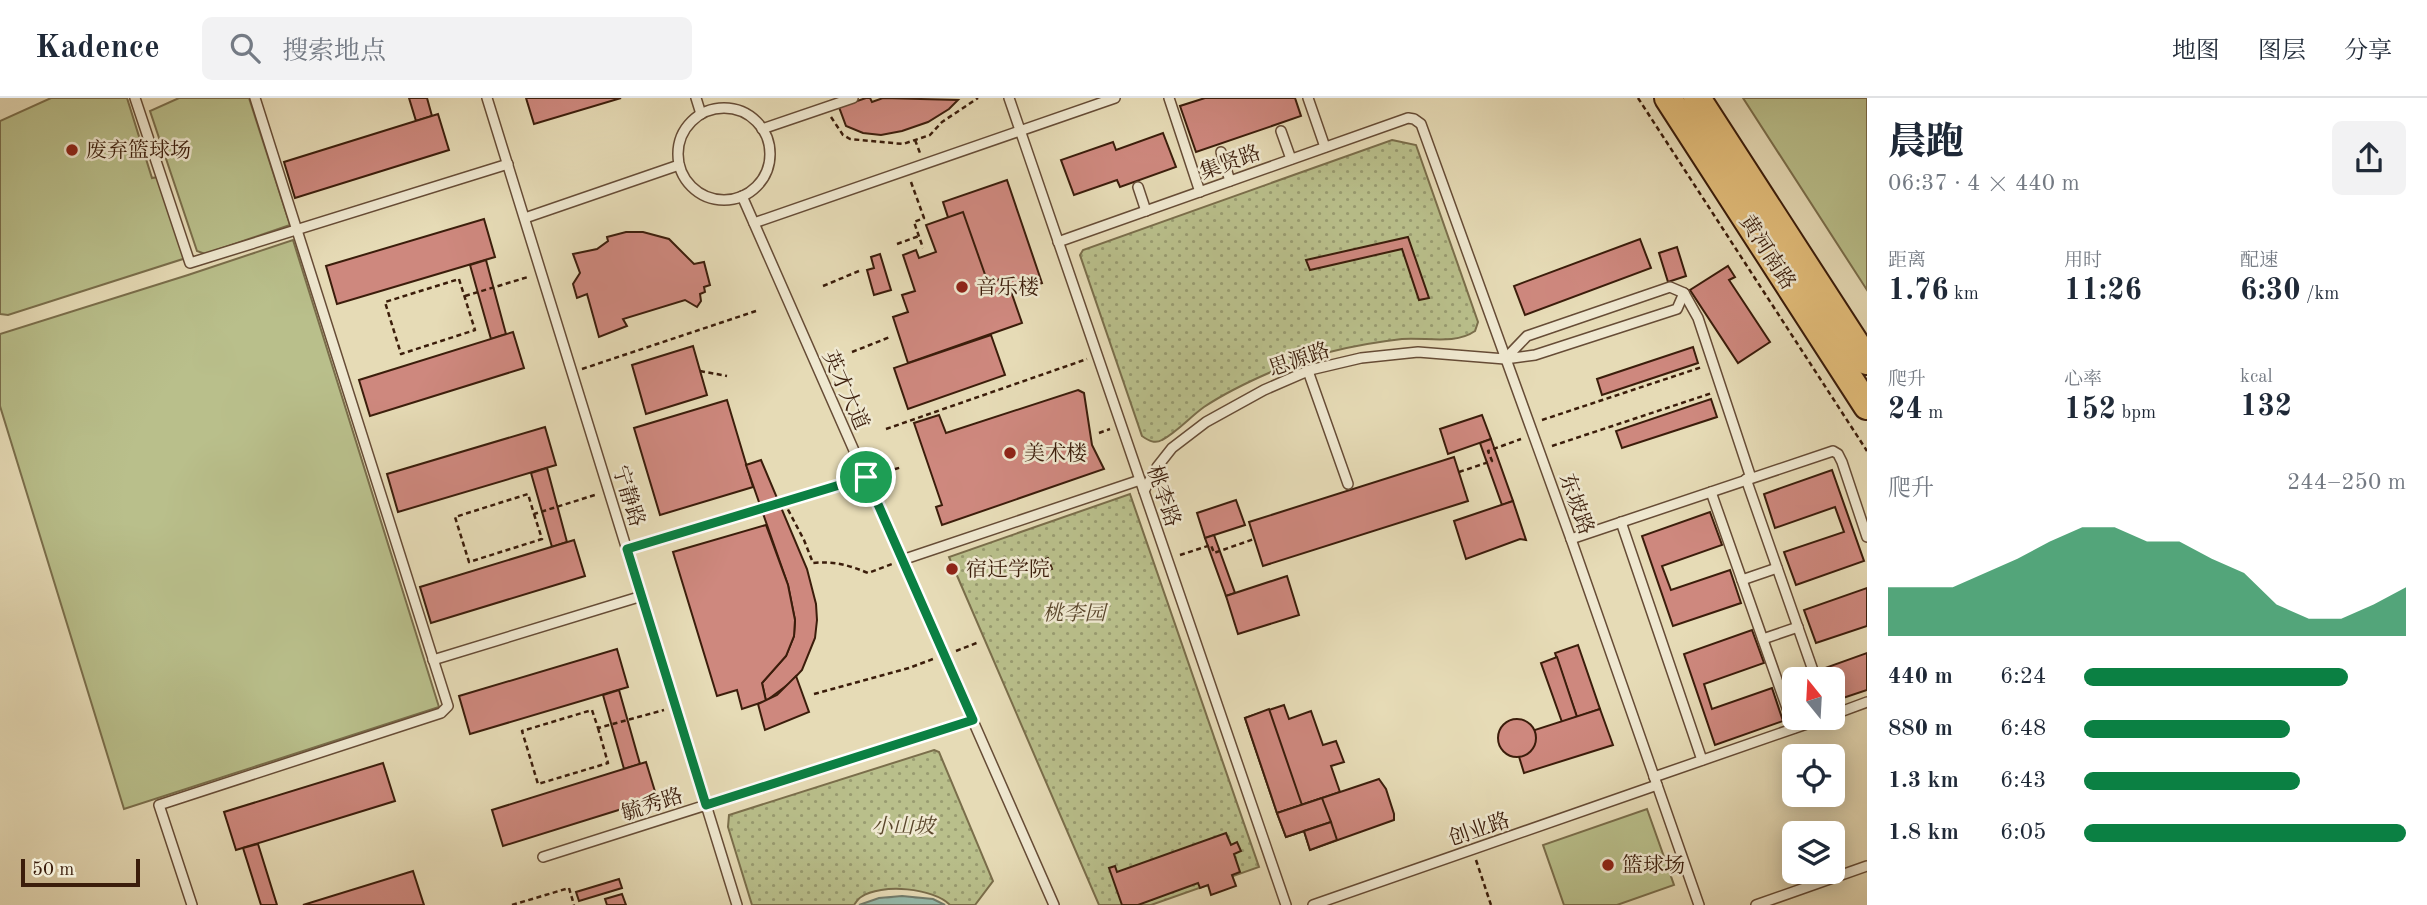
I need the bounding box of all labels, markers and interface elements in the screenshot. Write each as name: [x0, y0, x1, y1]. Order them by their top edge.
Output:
search box: [202, 17, 692, 80]
icon: search: [226, 29, 264, 67]
text: Kadence: [35, 32, 160, 65]
text: 搜索地点: [282, 39, 386, 65]
text: 地图: [2172, 40, 2220, 64]
text: 图层: [2258, 40, 2306, 64]
text: 分享: [2344, 40, 2392, 64]
button: share: [2332, 121, 2406, 195]
text: 晨跑: [1888, 125, 1964, 163]
place label: 废弃篮球场: [86, 139, 191, 162]
street label: 集贤路: [1197, 141, 1264, 184]
marker: 废弃篮球场: [64, 142, 80, 158]
text: 06:37 · 4 × 440 m: [1888, 172, 2080, 195]
street label: 黄河南路: [1735, 211, 1800, 294]
text: 距离: [1888, 252, 1926, 271]
text: 用时: [2064, 252, 2102, 271]
text: 配速: [2240, 252, 2278, 271]
place label: 音乐楼: [976, 276, 1039, 299]
text: 1.76: [1888, 276, 1949, 306]
text: 11:26: [2064, 276, 2142, 306]
text: 6:30: [2240, 276, 2301, 306]
marker: 音乐楼: [954, 279, 970, 295]
text: km: [1949, 285, 1979, 304]
text: /km: [2301, 285, 2339, 304]
street label: 思源路: [1266, 338, 1333, 381]
street label: 英才大道: [818, 347, 873, 433]
text: kcal: [2240, 368, 2273, 387]
text: 爬升: [1888, 371, 1926, 390]
text: 心率: [2064, 371, 2102, 390]
text: 132: [2240, 392, 2292, 422]
text: 24: [1888, 395, 1923, 425]
text: 152: [2064, 395, 2116, 425]
text: m: [1923, 404, 1943, 423]
text: bpm: [2116, 404, 2156, 423]
place label: 美术楼: [1024, 442, 1087, 465]
marker: 美术楼: [1002, 445, 1018, 461]
pin: [836, 447, 896, 507]
icon: arrive: [847, 458, 885, 496]
street label: 宁静路: [608, 463, 649, 530]
street label: 桃李路: [1142, 463, 1185, 530]
street label: 东坡路: [1555, 471, 1598, 538]
text: 244–250 m: [2287, 471, 2406, 494]
text: 爬升: [1888, 477, 1934, 500]
place label: 宿迁学院: [966, 558, 1050, 581]
marker: 宿迁学院: [944, 561, 960, 577]
park label: 桃李园: [1043, 602, 1108, 625]
text: 440 m: [1888, 665, 1953, 688]
text: 6:24: [2000, 665, 2046, 688]
north arrow: [1782, 667, 1844, 730]
map controls: [1782, 667, 1845, 884]
text: 880 m: [1888, 717, 1953, 740]
text: 6:48: [2000, 717, 2046, 740]
button: locate: [1782, 744, 1845, 807]
text: 1.3 km: [1888, 769, 1959, 792]
text: 6:43: [2000, 769, 2046, 792]
street label: 毓秀路: [619, 784, 686, 825]
street label: 创业路: [1446, 808, 1513, 851]
park label: 小山坡: [872, 815, 937, 838]
button: layers: [1782, 821, 1845, 884]
text: 1.8 km: [1888, 821, 1959, 844]
text: 6:05: [2000, 821, 2046, 844]
place label: 篮球场: [1622, 854, 1685, 877]
scale bar: [21, 856, 140, 888]
marker: 篮球场: [1600, 857, 1616, 873]
text: 50 m: [32, 861, 74, 880]

